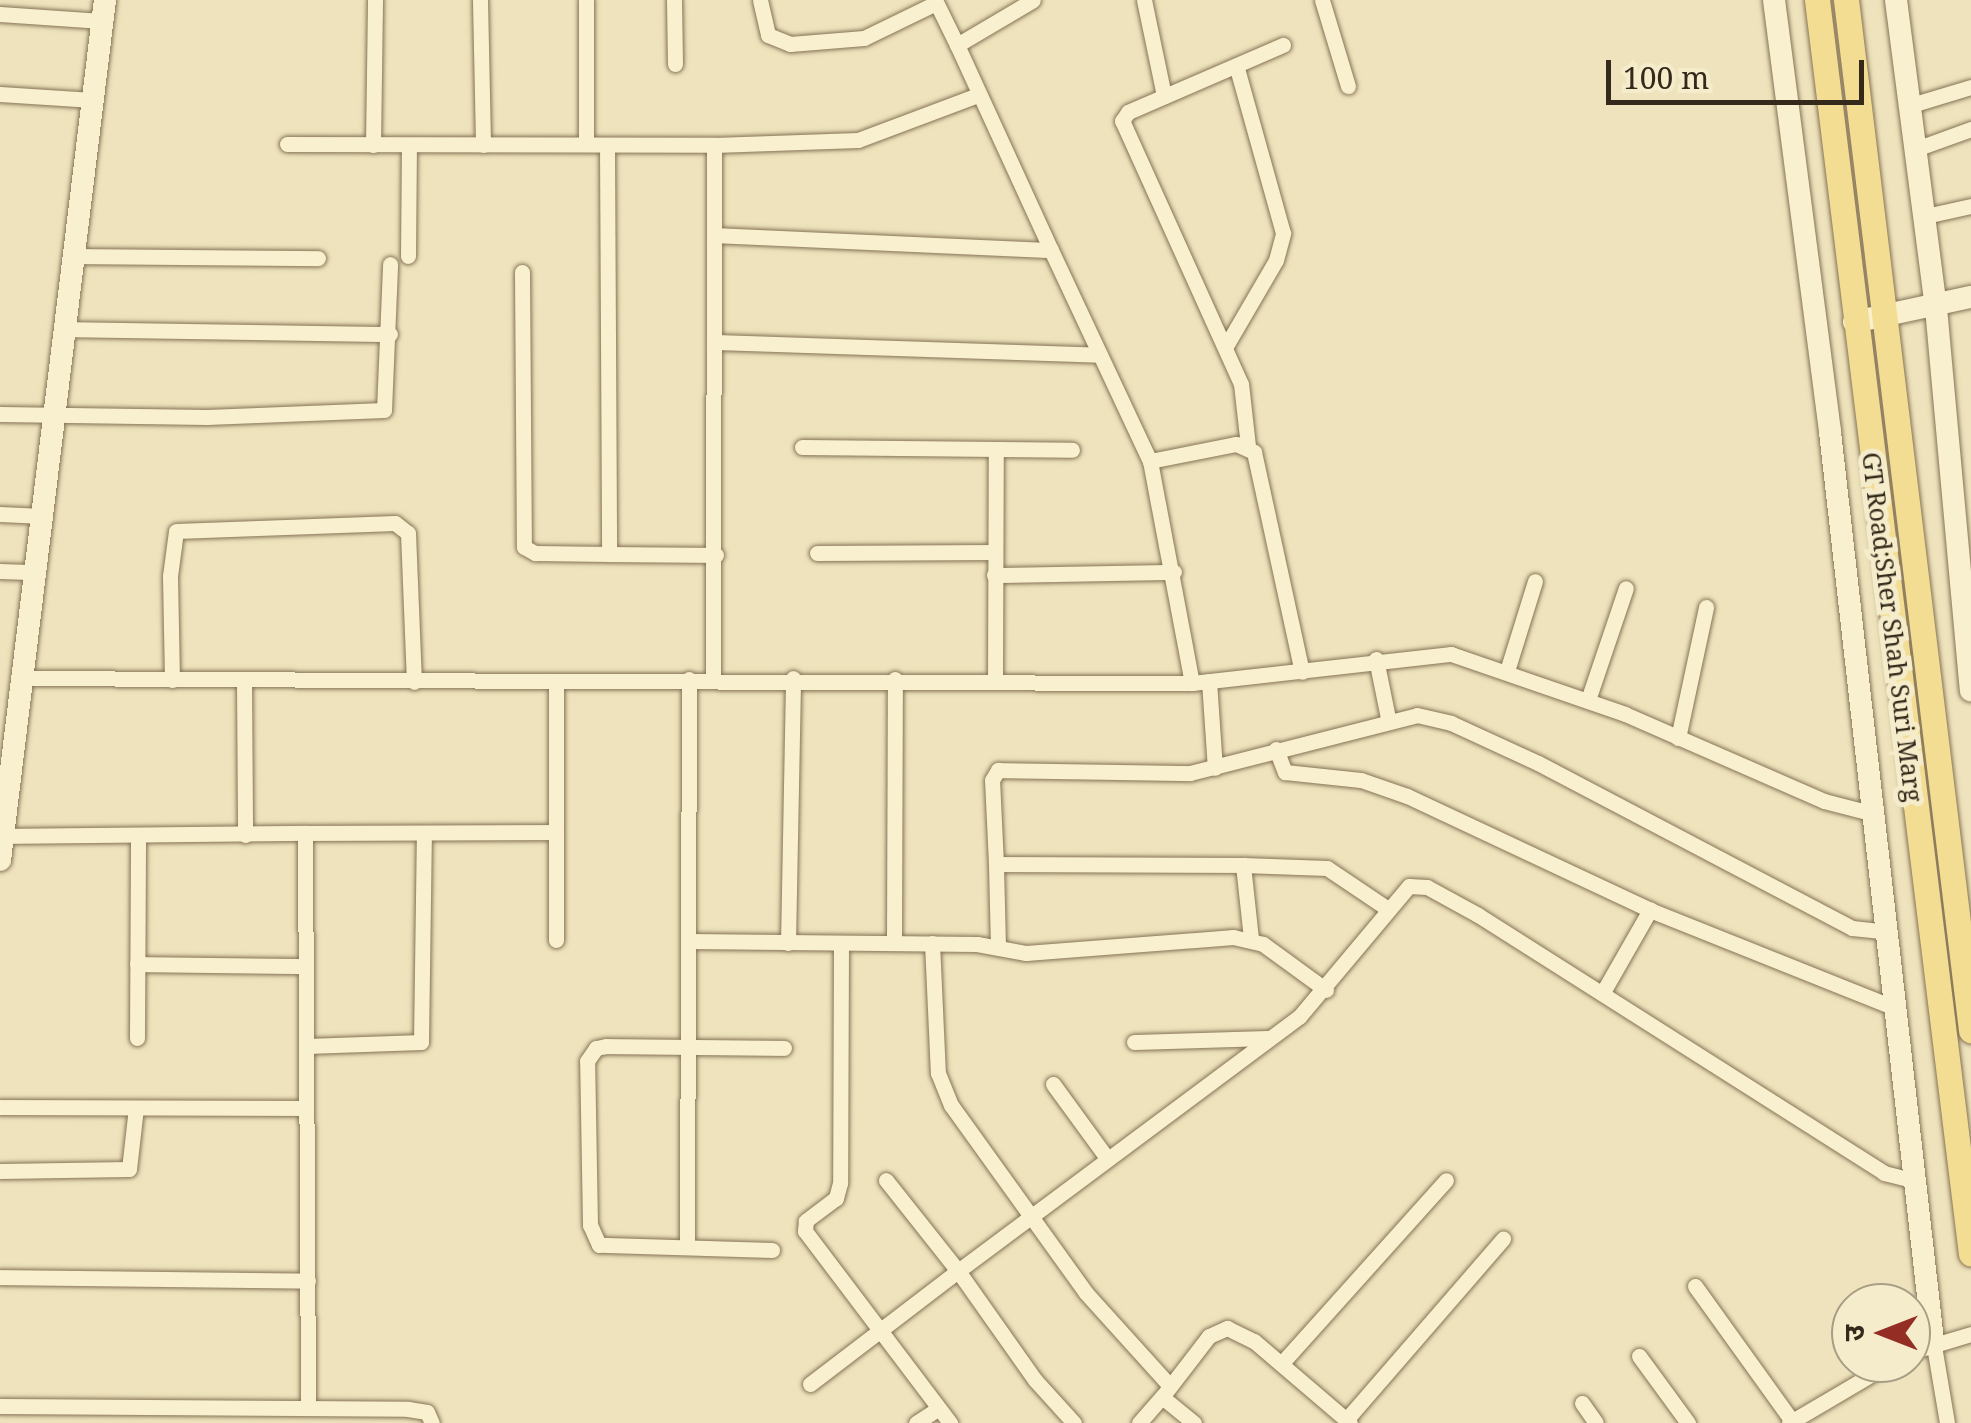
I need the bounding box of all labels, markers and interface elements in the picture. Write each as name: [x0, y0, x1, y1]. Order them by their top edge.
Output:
scale bar: [1611, 40, 1868, 102]
text: 100 m: [1623, 57, 1709, 98]
street label: GT Road;Sher Shah Suri Marg: [1857, 450, 1929, 804]
north arrow: [1831, 1283, 1931, 1383]
text: उ: [1834, 1325, 1872, 1341]

